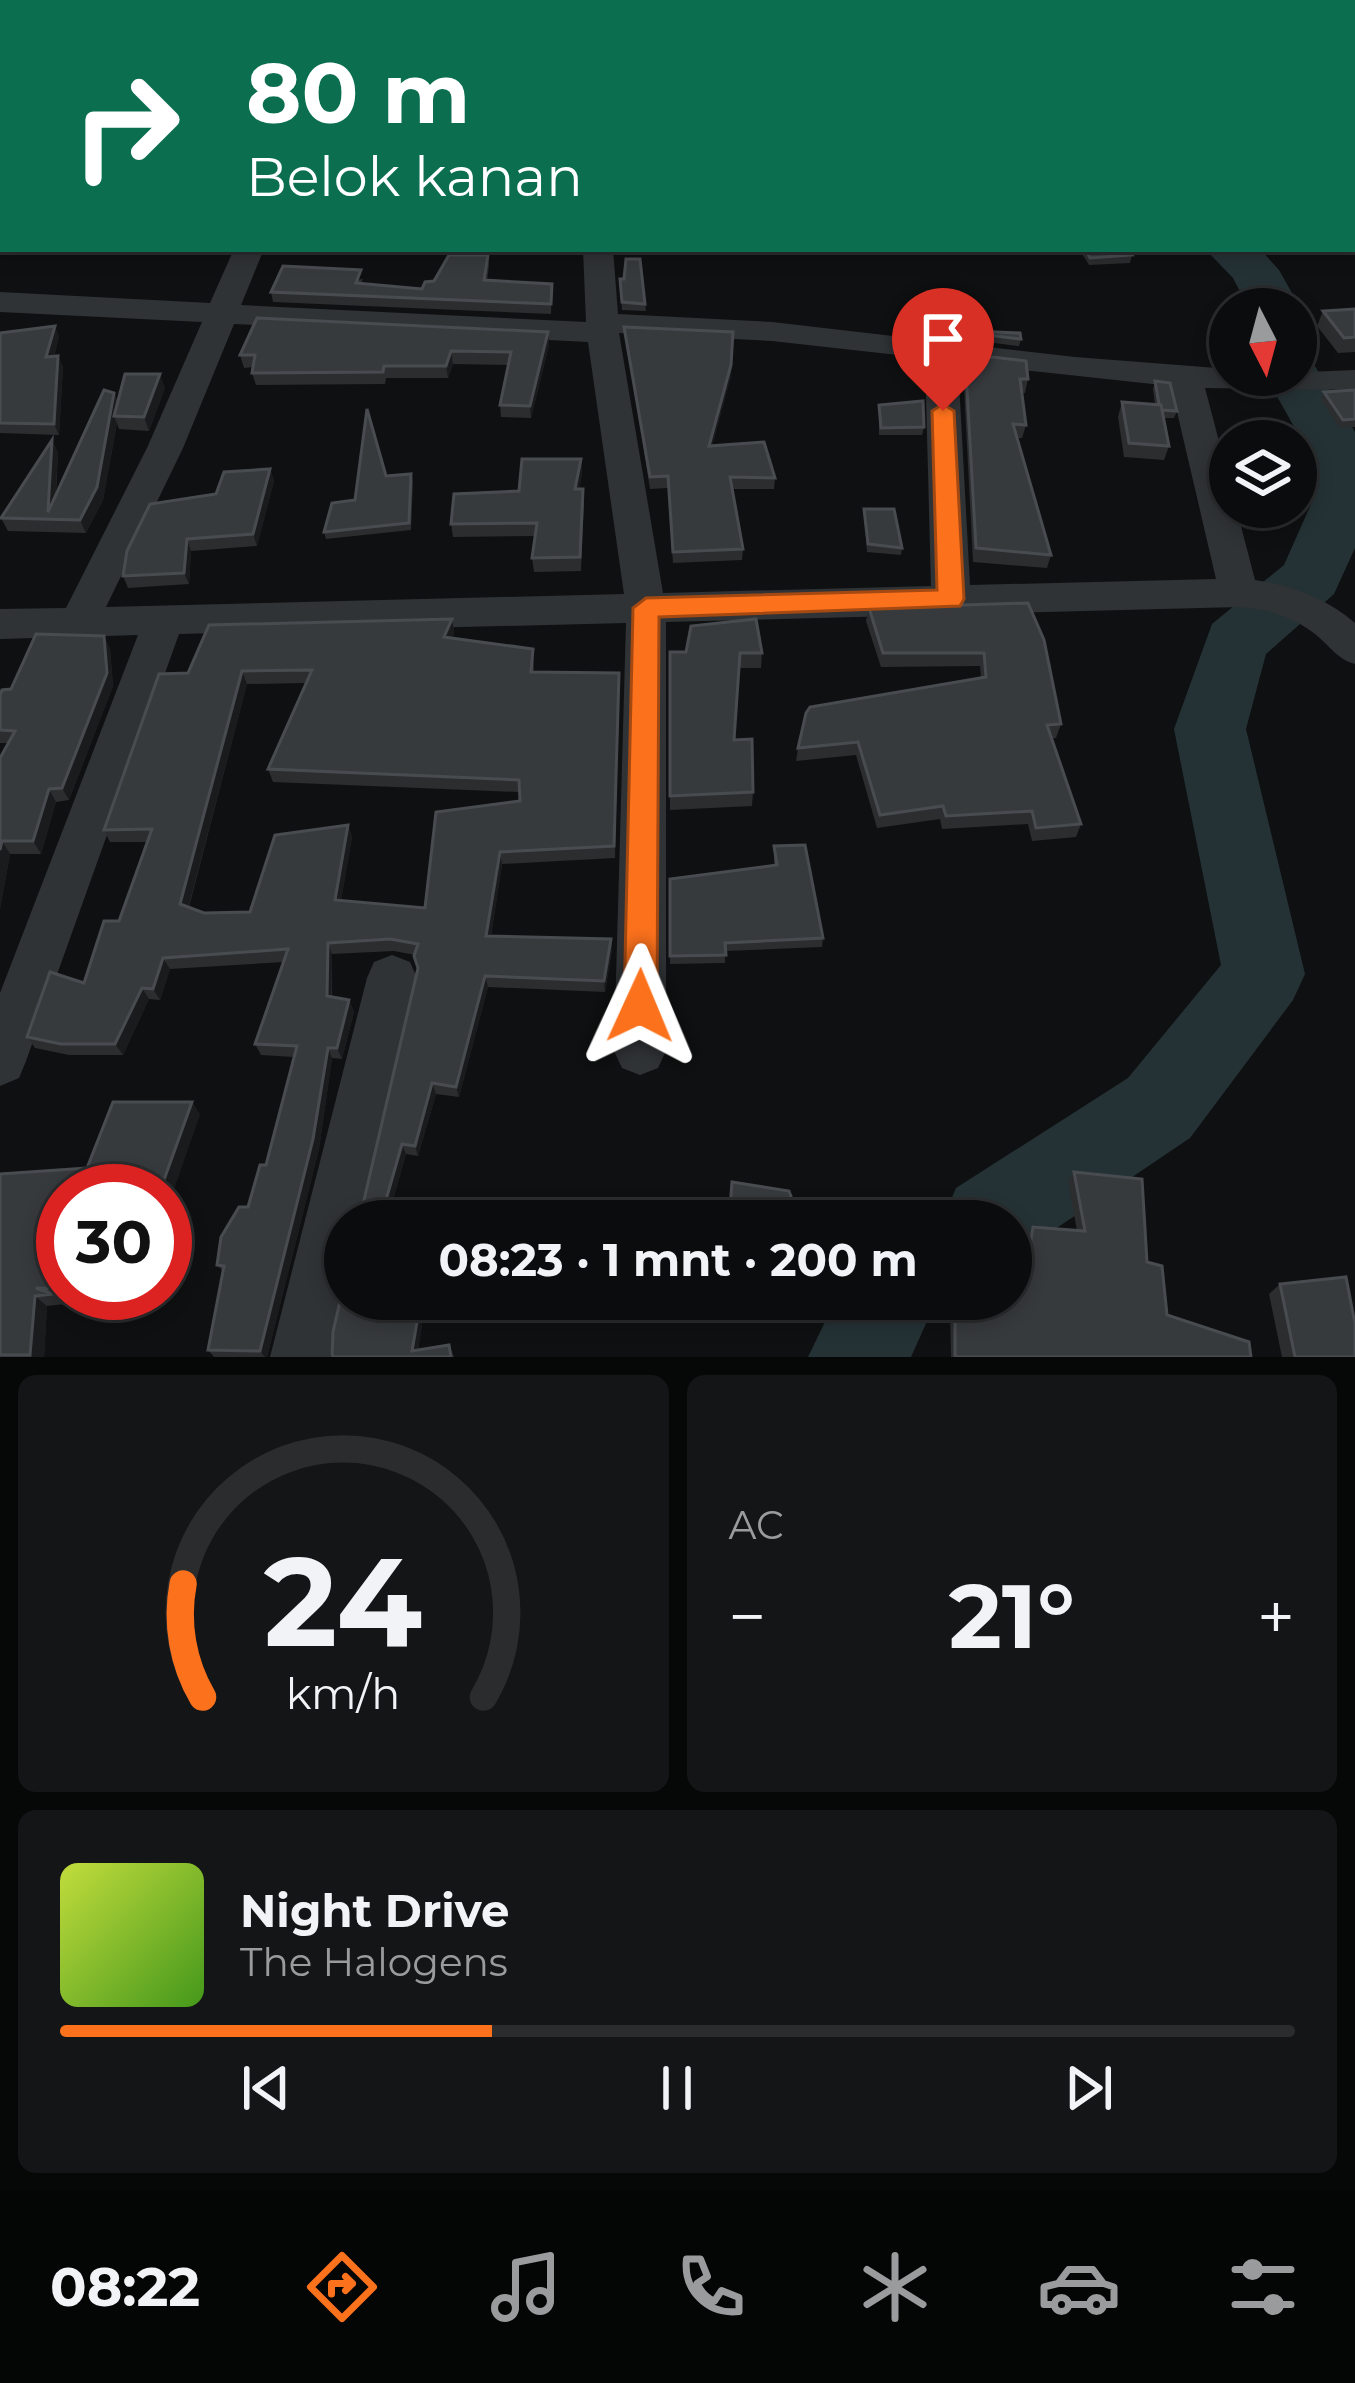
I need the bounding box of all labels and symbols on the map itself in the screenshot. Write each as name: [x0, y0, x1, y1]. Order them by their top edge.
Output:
pin: [892, 288, 994, 411]
north arrow: [1209, 288, 1317, 396]
position arrow: [577, 943, 703, 1069]
speed limit sign: 30: [36, 1164, 192, 1320]

